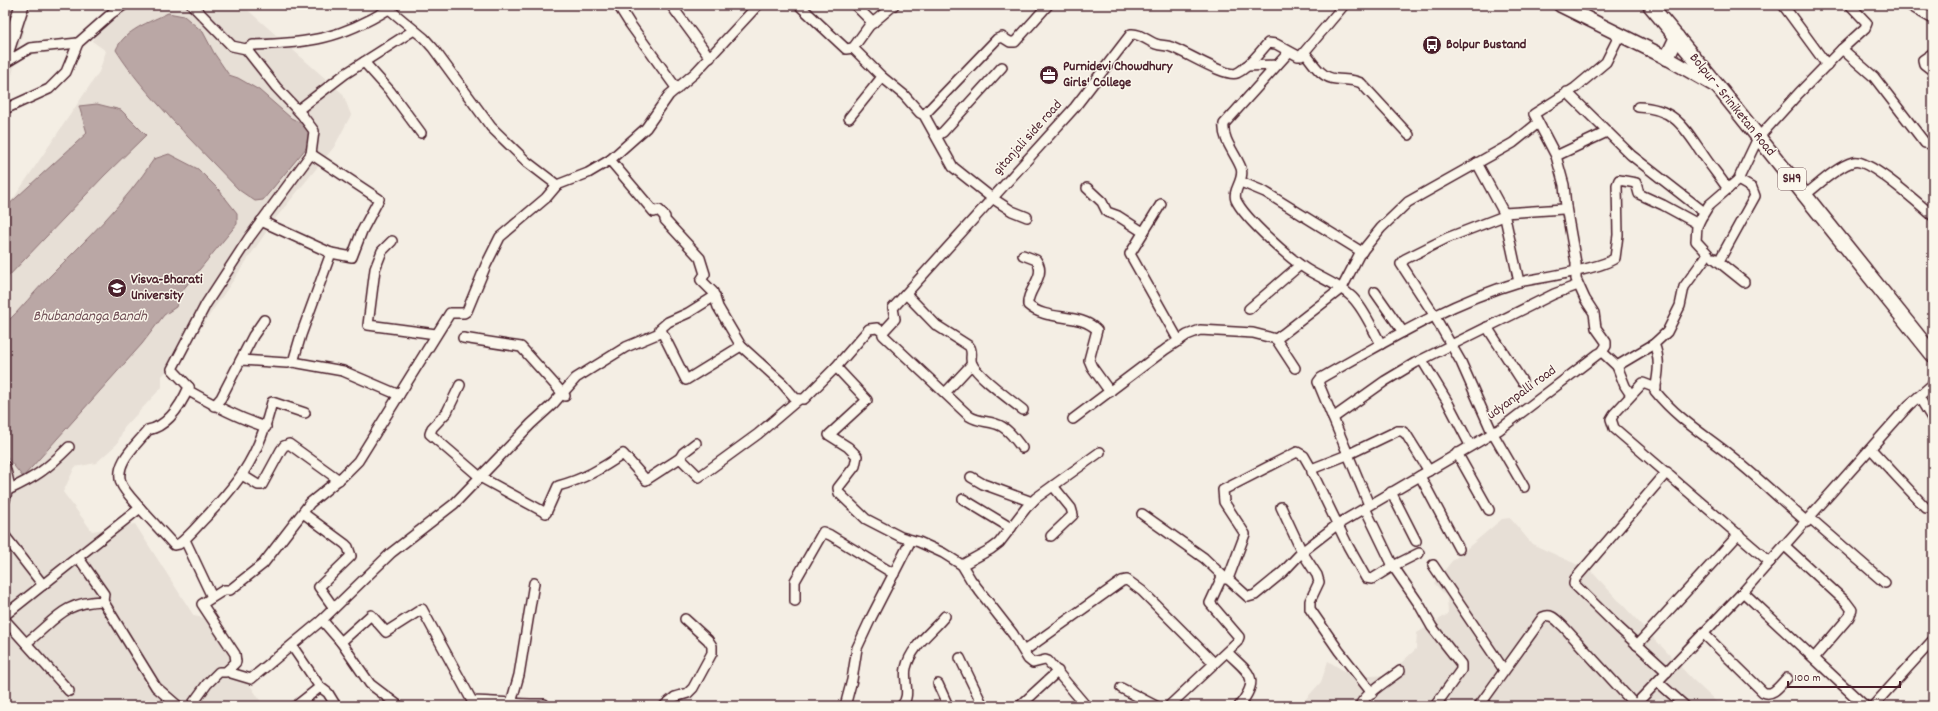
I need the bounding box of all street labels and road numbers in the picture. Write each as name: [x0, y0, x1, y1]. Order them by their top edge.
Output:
street label: Bolpur - Sriniketan Road: [1684, 49, 1780, 161]
street label: gitanjali side road: [989, 96, 1067, 180]
road number: SH9: [1778, 168, 1806, 190]
street label: udyanpalli road: [1483, 361, 1561, 425]

